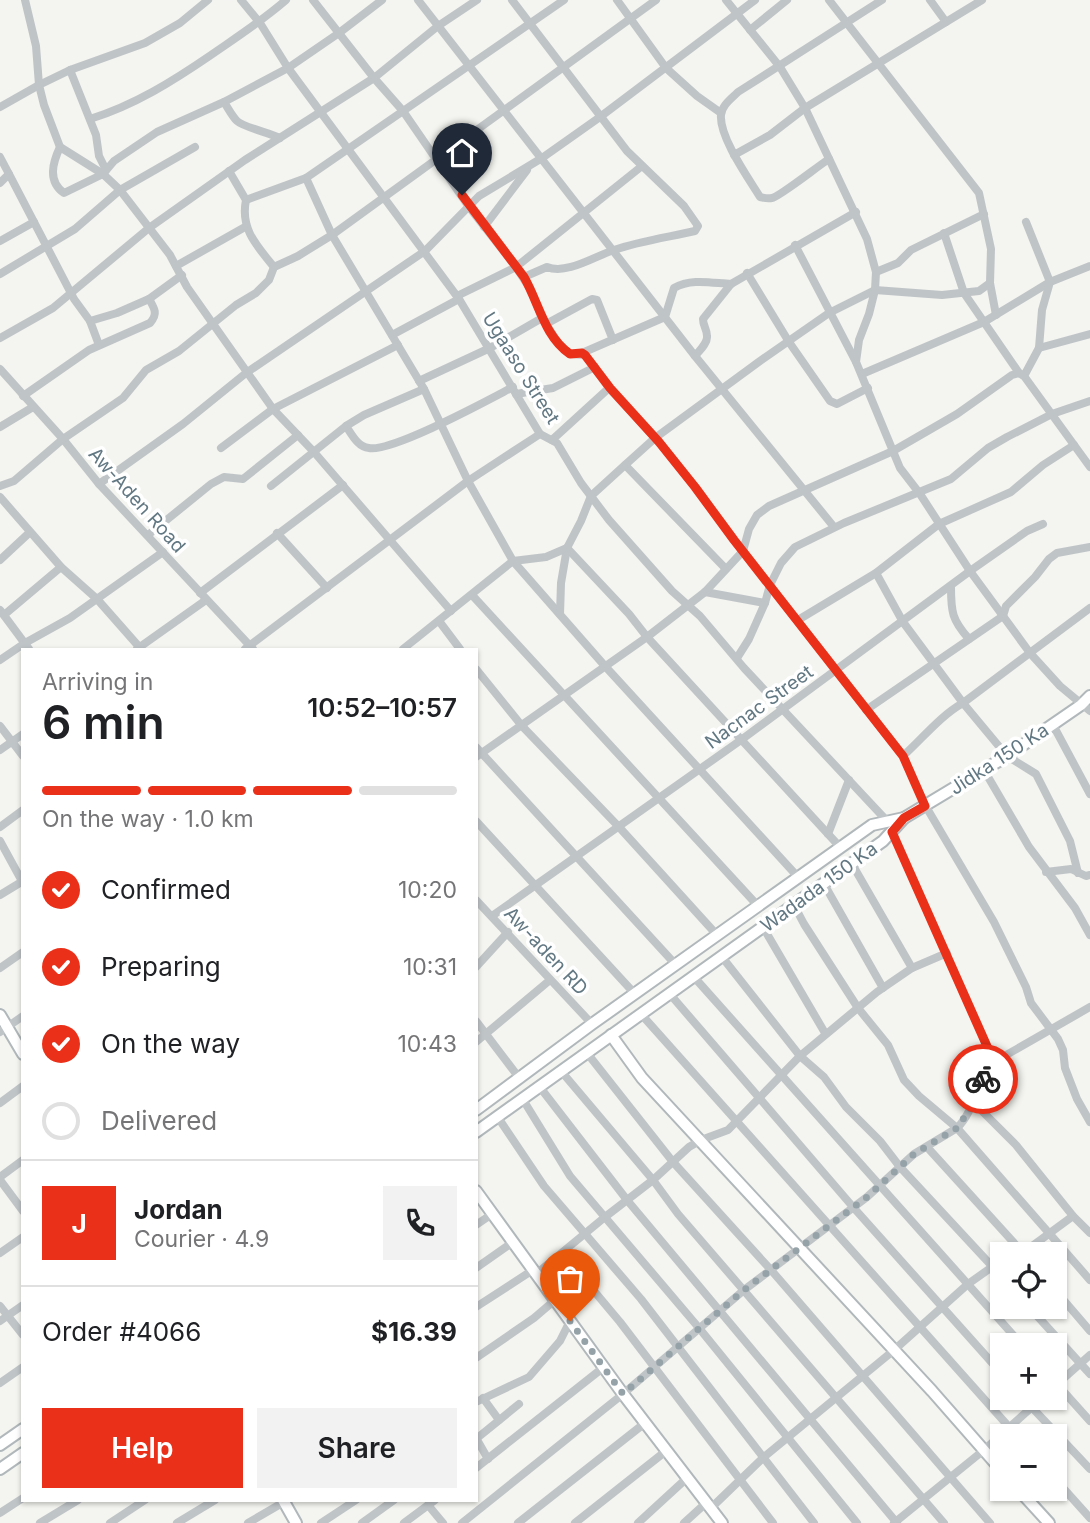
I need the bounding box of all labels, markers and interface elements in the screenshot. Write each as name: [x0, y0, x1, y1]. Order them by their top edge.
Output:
pin: [432, 123, 492, 195]
icon: home: [443, 134, 481, 172]
street label: Ugaaso Street: [477, 308, 565, 428]
street label: Aw-Aden Road: [84, 443, 190, 557]
street label: Nacnac Street: [701, 660, 817, 754]
text: Arriving in: [42, 668, 153, 696]
text: 10:52–10:57: [307, 692, 457, 723]
text: 6 min: [42, 694, 165, 750]
street label: Jidka 150 Ka: [945, 718, 1053, 800]
text: On the way · 1.0 km: [42, 805, 254, 833]
street label: Wadada 150 Ka: [756, 837, 882, 937]
icon: check: [42, 871, 80, 909]
text: Confirmed: [101, 874, 231, 905]
text: 10:20: [398, 876, 457, 904]
street label: Aw-aden RD: [499, 902, 593, 1000]
icon: check: [42, 948, 80, 986]
text: Preparing: [101, 951, 221, 982]
text: 10:31: [403, 953, 457, 981]
icon: check: [42, 1025, 80, 1063]
text: On the way: [101, 1028, 240, 1059]
text: 10:43: [397, 1030, 457, 1058]
courier: [948, 1044, 1018, 1114]
icon: bike: [964, 1060, 1002, 1098]
text: Delivered: [101, 1105, 217, 1136]
button: phone: [383, 1186, 457, 1260]
text: Jordan: [134, 1194, 223, 1225]
text: J: [71, 1208, 87, 1239]
text: Courier · 4.9: [134, 1225, 269, 1253]
map controls: [990, 1242, 1067, 1501]
button: locate: [990, 1242, 1067, 1319]
pin: [540, 1249, 600, 1321]
icon: bag: [551, 1260, 589, 1298]
text: Order #4066: [42, 1316, 201, 1347]
text: $16.39: [371, 1316, 457, 1347]
button: +: [990, 1333, 1067, 1410]
button: Help: [42, 1408, 243, 1488]
button: Share: [257, 1408, 457, 1488]
button: −: [990, 1424, 1067, 1501]

